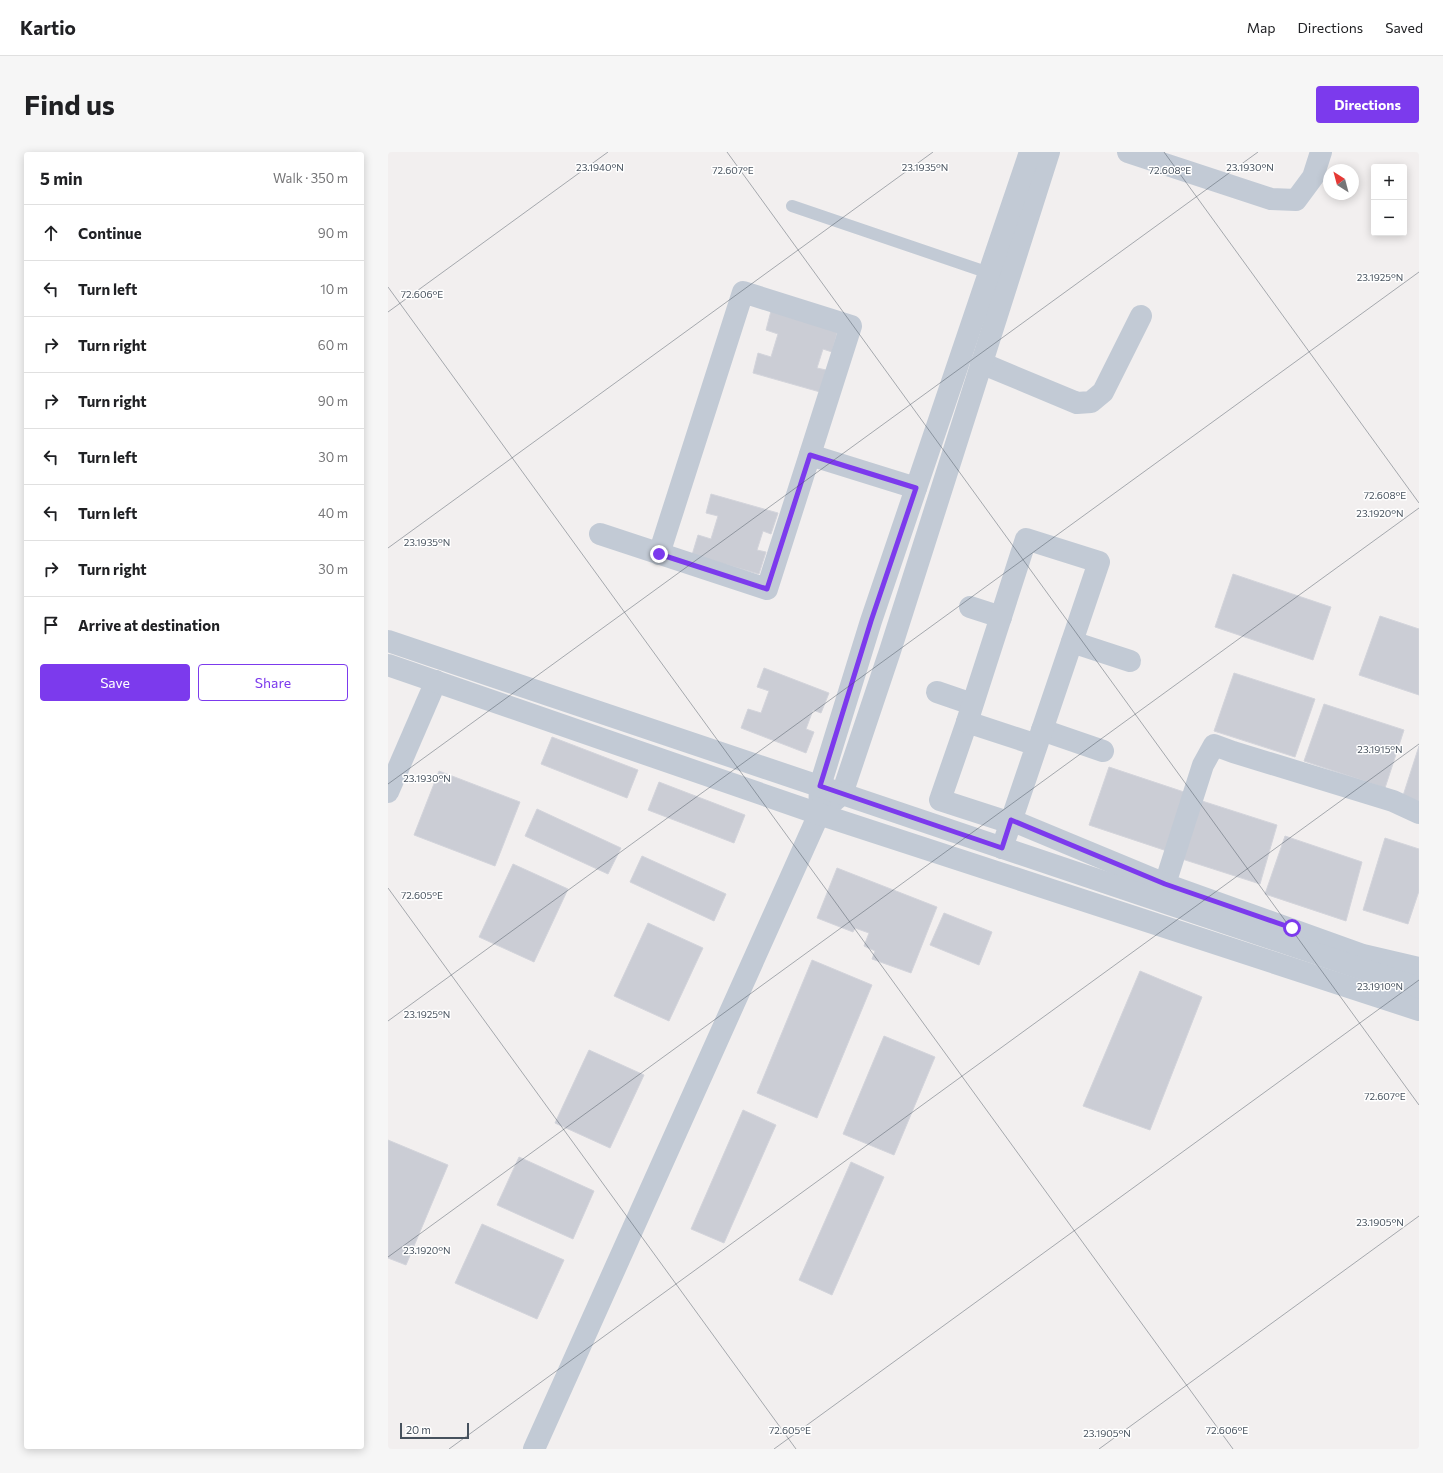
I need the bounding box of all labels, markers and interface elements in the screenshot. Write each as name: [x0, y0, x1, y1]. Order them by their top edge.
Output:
text: Kartio: [20, 16, 76, 39]
text: Map: [1247, 19, 1276, 36]
text: Directions: [1298, 19, 1363, 36]
text: Saved: [1385, 19, 1423, 36]
button: Directions: [1316, 86, 1419, 123]
text: Find us: [24, 87, 115, 121]
text: 23.1940°N: [576, 161, 624, 173]
text: 23.1935°N: [902, 161, 948, 173]
text: 23.1930°N: [1226, 161, 1274, 173]
text: 72.607°E: [712, 164, 754, 176]
text: 72.608°E: [1149, 164, 1191, 176]
north arrow: [1323, 164, 1359, 200]
map controls: [1371, 164, 1407, 236]
button: +: [1371, 164, 1407, 200]
text: 5 min: [40, 168, 83, 189]
text: Walk · 350 m: [273, 170, 348, 186]
button: −: [1371, 200, 1407, 236]
icon: ahead: [40, 222, 62, 244]
text: Continue: [78, 224, 142, 242]
text: 90 m: [318, 225, 348, 241]
text: 23.1925°N: [1357, 271, 1403, 283]
icon: left: [40, 278, 62, 300]
text: Turn left: [78, 280, 137, 298]
text: 10 m: [320, 281, 348, 297]
text: 72.606°E: [401, 288, 443, 300]
icon: right: [40, 334, 62, 356]
text: Turn right: [78, 336, 147, 354]
text: 60 m: [318, 337, 348, 353]
icon: right: [40, 390, 62, 412]
text: Turn right: [78, 392, 147, 410]
text: 90 m: [318, 393, 348, 409]
icon: left: [40, 446, 62, 468]
text: Turn left: [78, 448, 137, 466]
text: 30 m: [318, 449, 348, 465]
text: 72.608°E: [1364, 489, 1406, 501]
icon: left: [40, 502, 62, 524]
text: Turn left: [78, 504, 137, 522]
text: 40 m: [318, 505, 348, 521]
text: 23.1920°N: [1356, 507, 1404, 519]
text: 23.1935°N: [404, 536, 450, 548]
route end: [650, 545, 668, 563]
icon: right: [40, 558, 62, 580]
text: Turn right: [78, 560, 147, 578]
text: 30 m: [318, 561, 348, 577]
icon: arrive: [40, 614, 62, 636]
text: Arrive at destination: [78, 616, 220, 634]
button: Save: [40, 664, 190, 701]
button: Share: [198, 664, 348, 701]
text: 23.1915°N: [1357, 743, 1403, 755]
text: 23.1930°N: [403, 772, 451, 784]
text: 72.605°E: [401, 889, 443, 901]
route start: [1283, 919, 1301, 937]
text: 23.1910°N: [1357, 980, 1403, 992]
text: 23.1925°N: [404, 1008, 450, 1020]
text: 72.607°E: [1364, 1090, 1406, 1102]
text: 23.1905°N: [1356, 1216, 1404, 1228]
text: 23.1920°N: [403, 1244, 451, 1256]
scale bar: [400, 1421, 469, 1440]
text: 20 m: [406, 1423, 431, 1436]
text: 72.605°E: [769, 1424, 811, 1436]
text: 72.606°E: [1206, 1424, 1248, 1436]
text: 23.1905°N: [1083, 1427, 1131, 1439]

